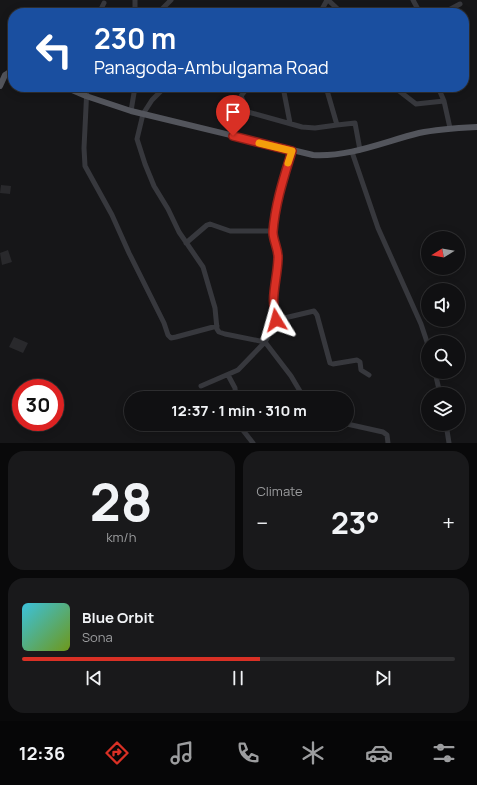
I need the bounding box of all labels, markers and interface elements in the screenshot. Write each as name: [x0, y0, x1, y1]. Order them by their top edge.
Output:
text: 230 m: [94, 19, 176, 57]
icon: left: [28, 24, 80, 76]
text: Panagoda-Ambulgama Road: [94, 55, 329, 79]
pin: [216, 95, 250, 136]
icon: arrive: [222, 101, 244, 123]
north arrow: [421, 231, 465, 275]
map controls: [421, 231, 465, 431]
button: sound: [421, 283, 465, 327]
position arrow: [255, 299, 297, 341]
button: search: [421, 335, 465, 379]
speed limit sign: 30: [12, 379, 64, 431]
button: layers: [421, 387, 465, 431]
text: 12:37 · 1 min · 310 m: [171, 400, 307, 421]
text: 28: [90, 466, 153, 537]
text: Climate: [257, 482, 303, 500]
text: 23°: [331, 502, 380, 543]
text: −: [257, 508, 268, 538]
text: +: [442, 508, 455, 538]
text: km/h: [106, 528, 136, 546]
text: Blue Orbit: [82, 607, 154, 628]
text: Sona: [82, 628, 113, 646]
icon: previous: [83, 667, 105, 689]
icon: pause: [227, 667, 249, 689]
icon: next: [372, 667, 394, 689]
icon: directions: [103, 739, 131, 767]
icon: music: [168, 739, 196, 767]
icon: phone: [234, 739, 262, 767]
icon: climate: [299, 739, 327, 767]
icon: car: [365, 739, 393, 767]
icon: filters: [430, 739, 458, 767]
text: 12:36: [19, 741, 65, 765]

